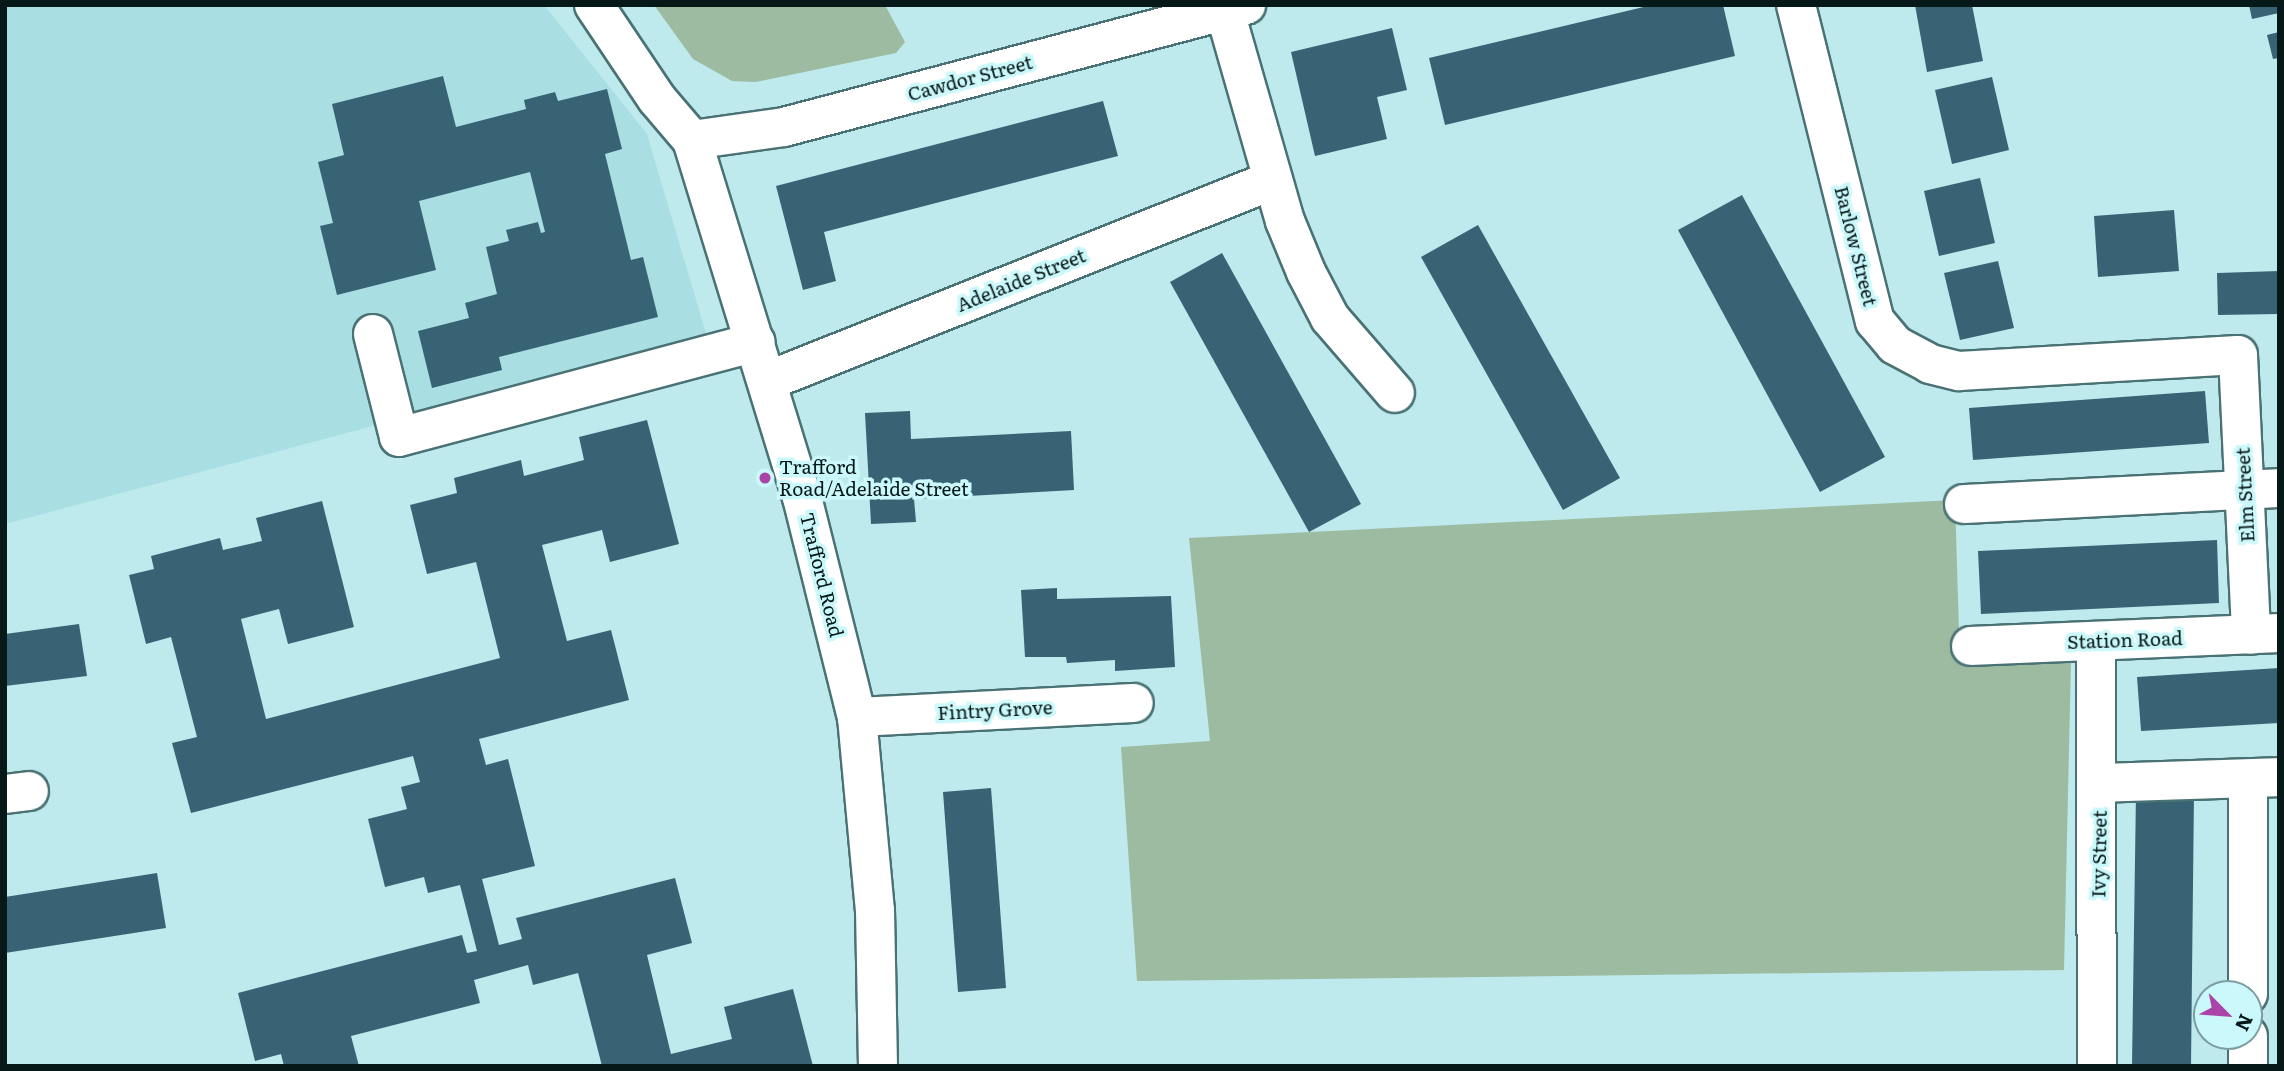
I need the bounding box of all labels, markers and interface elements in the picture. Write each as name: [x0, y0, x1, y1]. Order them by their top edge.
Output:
street label: Cawdor Street: [905, 50, 1035, 106]
street label: Barlow Street: [1830, 184, 1882, 308]
street label: Adelaide Street: [953, 244, 1089, 316]
street label: Elm Street: [2231, 447, 2259, 543]
place label: Trafford Road/Adelaide Street: [779, 456, 969, 500]
marker: Trafford Road/Adelaide Street: [757, 470, 773, 486]
street label: Trafford Road: [796, 510, 848, 640]
street label: Station Road: [2067, 627, 2183, 653]
street label: Fintry Grove: [937, 696, 1053, 724]
street label: Ivy Street: [2087, 810, 2111, 898]
north arrow: [2193, 980, 2263, 1050]
text: N: [2229, 1010, 2261, 1036]

